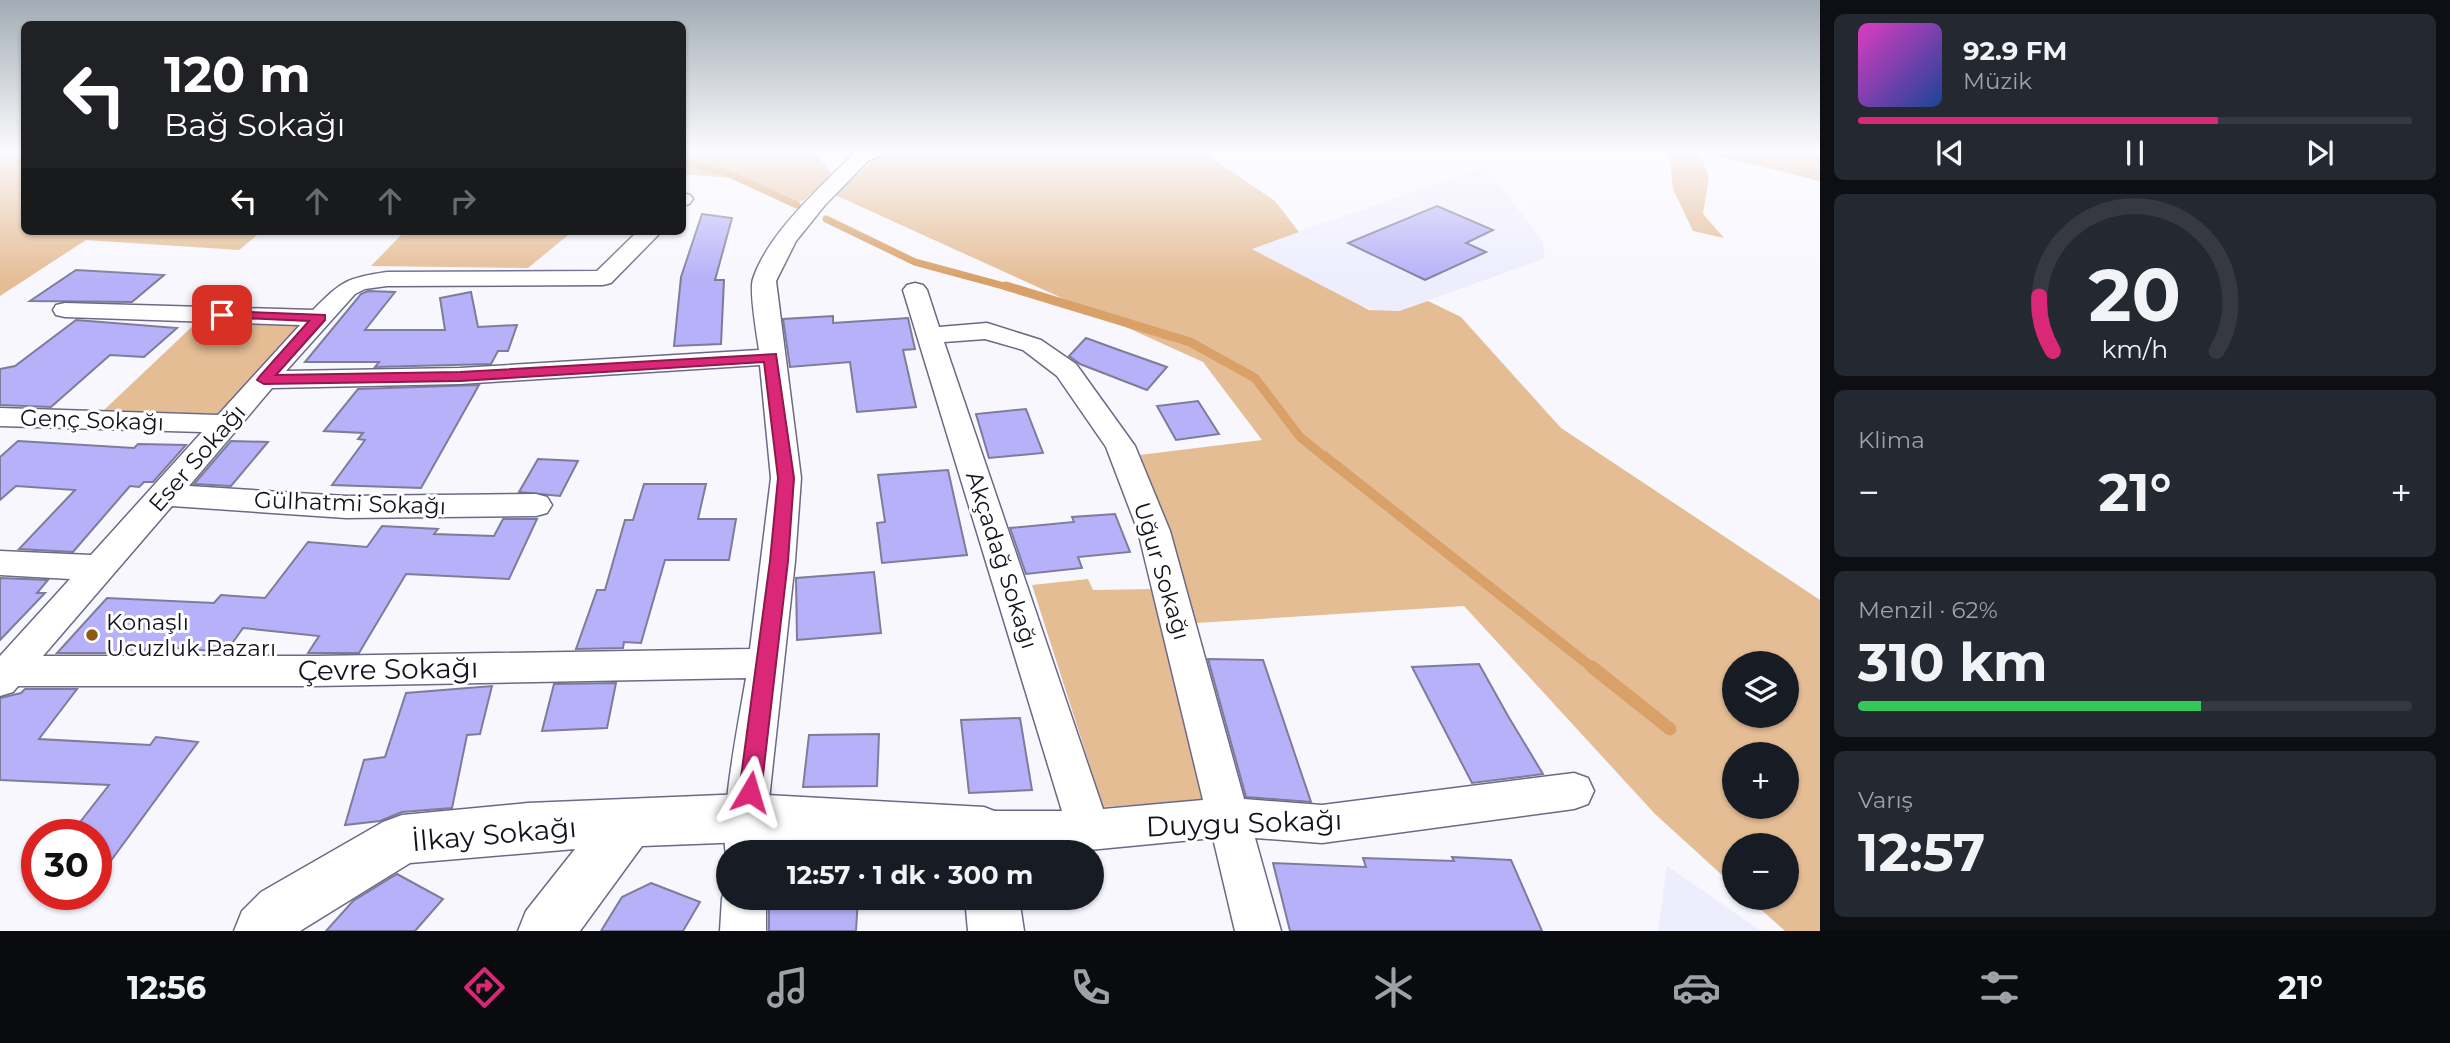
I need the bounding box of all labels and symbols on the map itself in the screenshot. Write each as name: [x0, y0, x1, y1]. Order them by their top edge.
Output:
pin: [192, 285, 252, 345]
street label: Eser Sokağı: [143, 399, 251, 517]
street label: Genç Sokağı: [20, 403, 164, 437]
street label: Akçadağ Sokağı: [960, 468, 1044, 652]
street label: Gülhatmi Sokağı: [254, 486, 446, 520]
street label: Uğur Sokağı: [1128, 499, 1196, 643]
place label: Konaşlı Ucuzluk Pazarı: [106, 608, 276, 662]
marker: Konaşlı Ucuzluk Pazarı: [84, 627, 100, 643]
street label: Çevre Sokağı: [297, 650, 479, 688]
position arrow: [713, 755, 787, 829]
street label: Duygu Sokağı: [1145, 803, 1343, 843]
street label: İlkay Sokağı: [410, 810, 578, 858]
speed limit sign: 30: [21, 819, 112, 910]

